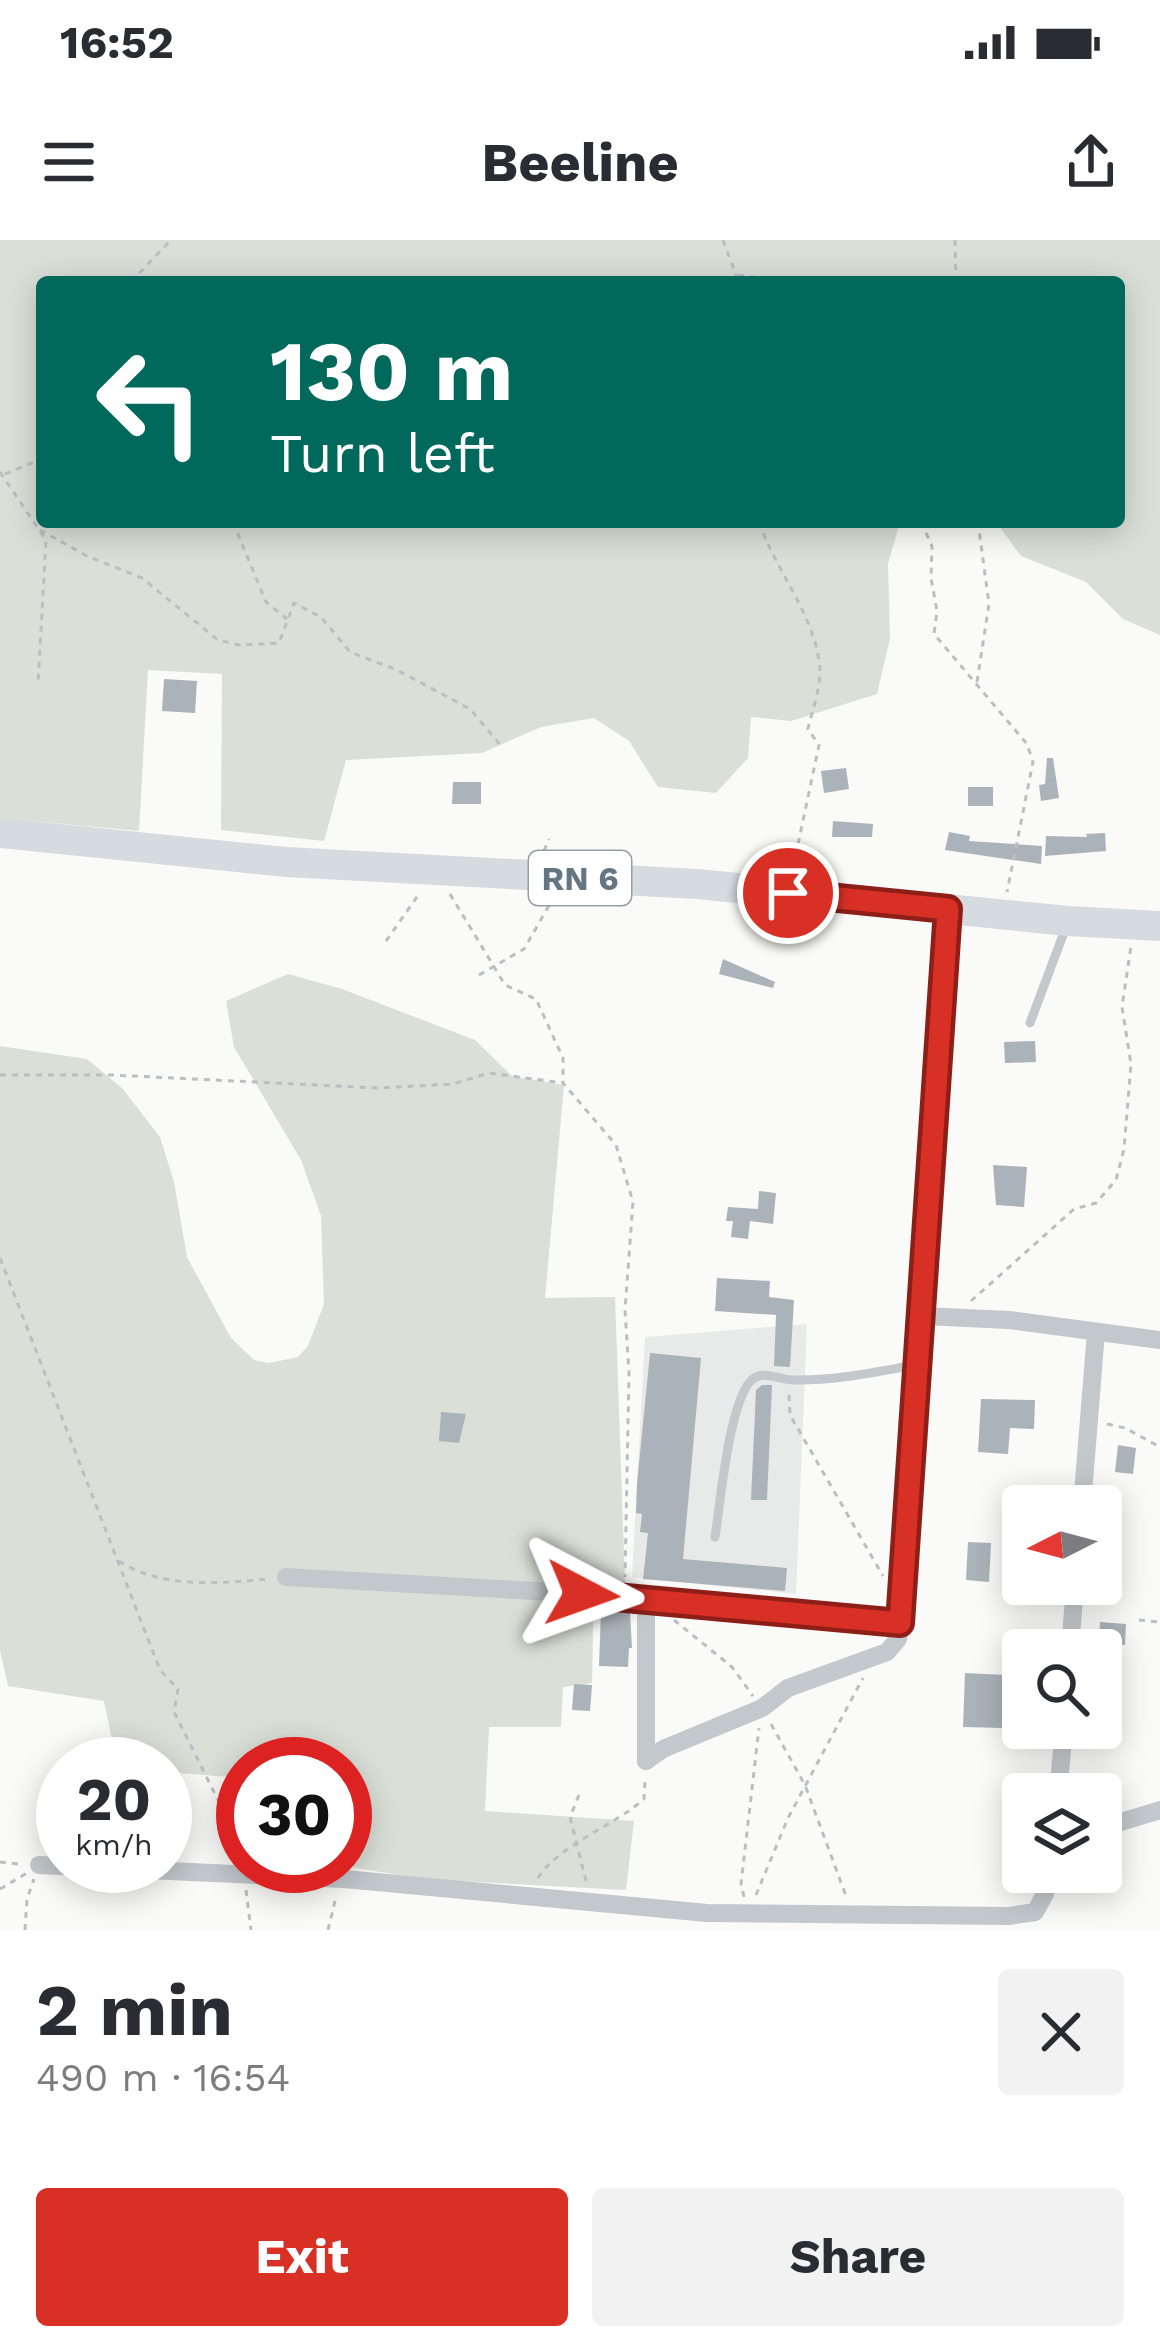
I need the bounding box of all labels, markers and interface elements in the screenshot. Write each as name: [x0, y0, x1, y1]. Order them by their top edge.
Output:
text: 16:52: [60, 16, 174, 69]
icon: menu: [36, 129, 102, 195]
icon: share: [1058, 129, 1124, 195]
text: Beeline: [481, 131, 679, 194]
text: 130 m: [270, 322, 513, 420]
icon: left: [72, 324, 228, 480]
text: Turn left: [270, 422, 495, 485]
pin: [737, 842, 839, 944]
road number: RN 6: [529, 851, 631, 905]
icon: arrive: [755, 860, 821, 926]
north arrow: [1002, 1485, 1122, 1605]
map controls: [1002, 1485, 1122, 1893]
position arrow: [519, 1531, 645, 1657]
button: search: [1002, 1629, 1122, 1749]
speed limit sign: 30: [216, 1737, 372, 1893]
text: 20: [77, 1764, 151, 1835]
button: layers: [1002, 1773, 1122, 1893]
text: km/h: [75, 1827, 153, 1862]
text: 2 min: [36, 1968, 233, 2052]
button: close: [998, 1969, 1124, 2095]
text: 490 m · 16:54: [36, 2055, 290, 2100]
button: Exit: [36, 2188, 568, 2326]
button: Share: [592, 2188, 1124, 2326]

